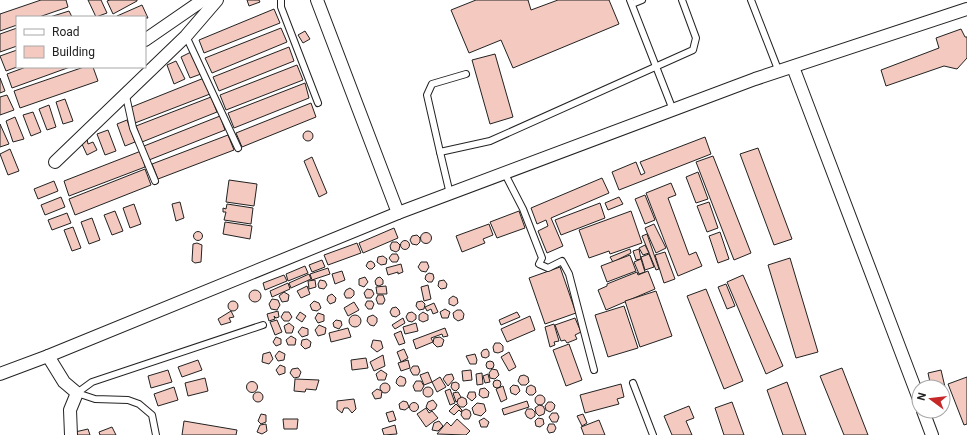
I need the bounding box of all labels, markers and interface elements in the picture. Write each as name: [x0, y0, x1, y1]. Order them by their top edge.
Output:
legend: [16, 16, 146, 68]
text: Road: [52, 25, 80, 39]
text: Building: [52, 45, 95, 59]
north arrow: [911, 379, 951, 419]
text: N: [915, 391, 929, 402]

